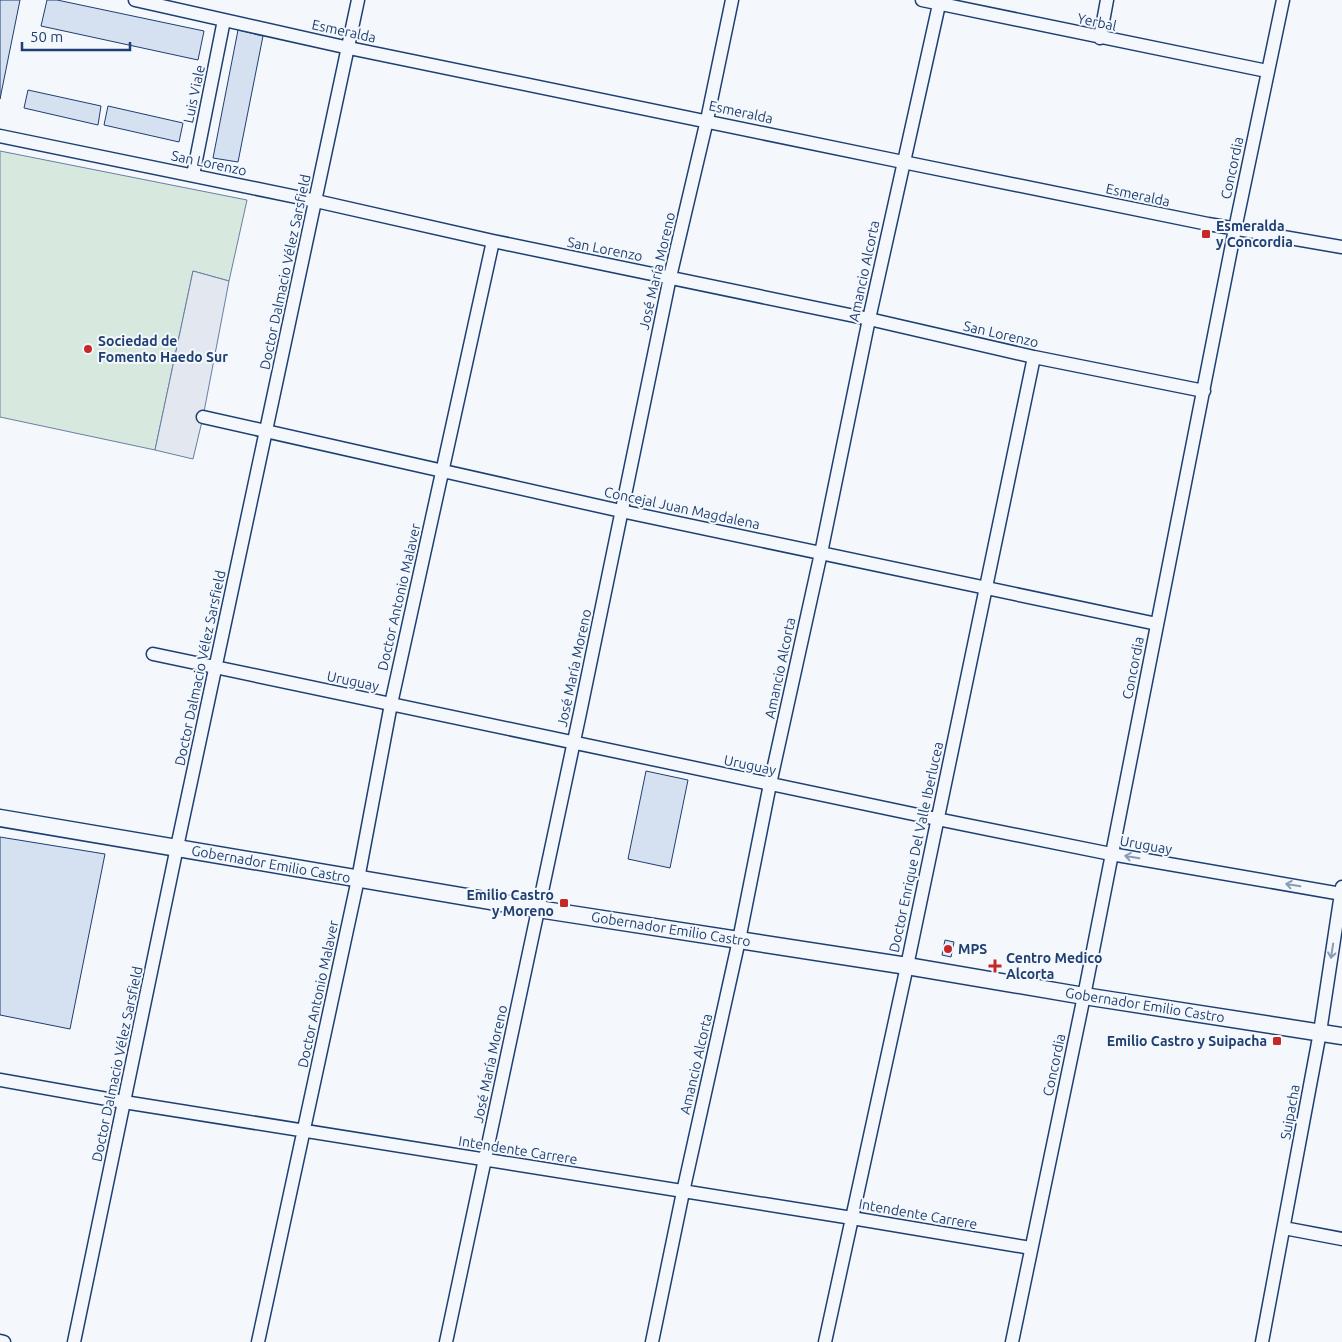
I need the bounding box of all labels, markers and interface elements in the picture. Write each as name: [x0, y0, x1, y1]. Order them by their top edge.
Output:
street label: Yerbal: [1076, 10, 1118, 34]
street label: Esmeralda: [310, 16, 378, 46]
scale bar: [22, 20, 130, 52]
text: 50 m: [30, 28, 63, 45]
street label: Luis Viale: [180, 63, 208, 125]
street label: Esmeralda: [707, 97, 775, 127]
street label: Concordia: [1218, 135, 1246, 201]
street label: San Lorenzo: [170, 147, 248, 179]
street label: Doctor Dalmacio Vélez Sarsfield: [256, 173, 314, 371]
street label: Esmeralda: [1104, 180, 1172, 210]
street label: José María Moreno: [636, 211, 678, 331]
place label: Esmeralda y Concordia: [1216, 218, 1293, 250]
street label: Amancio Alcorta: [845, 219, 883, 323]
marker: Esmeralda y Concordia: [1200, 228, 1212, 240]
street label: San Lorenzo: [566, 234, 644, 264]
street label: San Lorenzo: [962, 318, 1040, 350]
place label: Sociedad de Fomento Haedo Sur: [98, 333, 228, 365]
marker: Sociedad de Fomento Haedo Sur: [82, 343, 94, 355]
street label: Concejal Juan Magdalena: [603, 484, 761, 532]
street label: Doctor Antonio Malaver: [374, 521, 424, 672]
street label: Doctor Dalmacio Vélez Sarsfield: [171, 569, 229, 767]
street label: José María Moreno: [554, 608, 594, 728]
street label: Amancio Alcorta: [761, 616, 799, 720]
street label: Concordia: [1119, 635, 1147, 701]
street label: Uruguay: [325, 668, 381, 694]
street label: Doctor Enrique Del Valle Iberlucea: [886, 740, 946, 954]
street label: Uruguay: [722, 752, 778, 778]
street label: Uruguay: [1119, 833, 1174, 858]
street label: Gobernador Emilio Castro: [190, 842, 352, 886]
one-way arrow: [1125, 852, 1141, 862]
one-way arrow: [1285, 880, 1301, 890]
place label: Emilio Castro y Moreno: [466, 887, 554, 919]
marker: Emilio Castro y Moreno: [558, 897, 570, 909]
street label: Gobernador Emilio Castro: [590, 908, 752, 950]
street label: Doctor Antonio Malaver: [295, 918, 342, 1069]
place label: MPS: [958, 941, 987, 957]
marker: MPS: [942, 943, 954, 955]
one-way arrow: [1327, 943, 1337, 959]
place label: Centro Medico Alcorta: [1006, 950, 1102, 982]
marker: Centro Medico Alcorta: [988, 959, 1002, 973]
street label: Doctor Dalmacio Vélez Sarsfield: [88, 965, 146, 1163]
street label: Gobernador Emilio Castro: [1064, 984, 1226, 1026]
street label: José María Moreno: [470, 1004, 510, 1124]
street label: Amancio Alcorta: [677, 1012, 715, 1116]
street label: Concordia: [1040, 1032, 1068, 1098]
place label: Emilio Castro y Suipacha: [1107, 1033, 1267, 1049]
marker: Emilio Castro y Suipacha: [1271, 1035, 1283, 1047]
street label: Suipacha: [1277, 1083, 1303, 1141]
street label: Intendente Carrere: [457, 1133, 579, 1167]
street label: Intendente Carrere: [857, 1196, 979, 1232]

